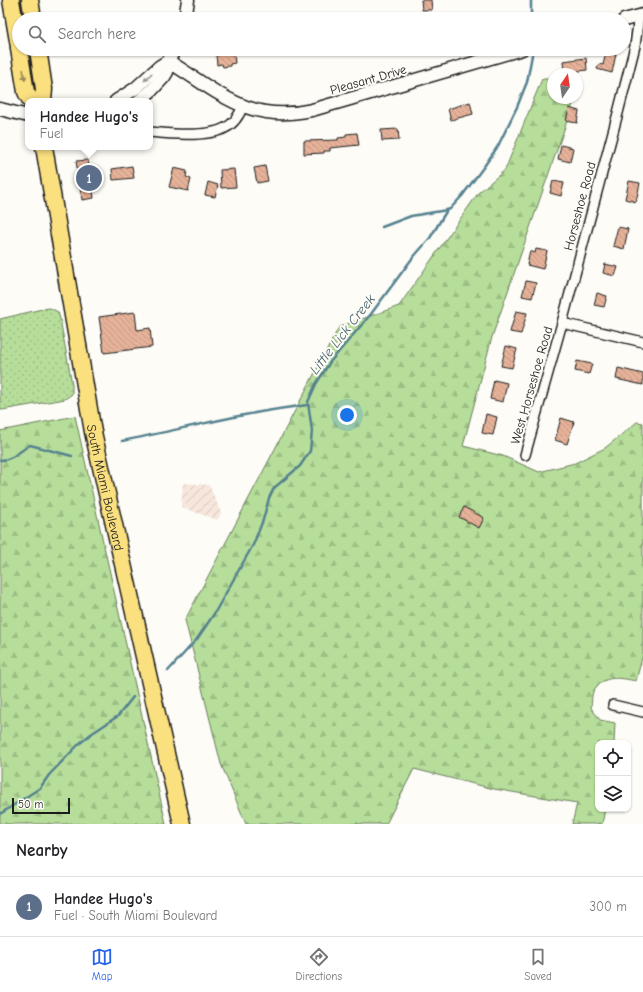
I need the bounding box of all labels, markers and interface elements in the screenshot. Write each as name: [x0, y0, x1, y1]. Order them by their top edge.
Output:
search box: [12, 12, 631, 56]
icon: search: [26, 23, 48, 45]
text: Search here: [58, 25, 136, 43]
street label: Pleasant Drive: [328, 61, 408, 98]
north arrow: [547, 68, 583, 104]
one-way arrow: [21, 69, 27, 82]
one-way arrow: [143, 72, 153, 82]
popup: [25, 98, 153, 150]
text: Handee Hugo's: [40, 108, 138, 126]
text: Fuel: [40, 126, 63, 141]
street label: Horseshoe Road: [560, 160, 599, 252]
pin: 1: [76, 163, 102, 193]
water label: Little Lick Creek: [306, 291, 379, 378]
street label: West Horseshoe Road: [507, 324, 555, 446]
your location: [337, 405, 357, 425]
street label: South Miami Boulevard: [84, 423, 127, 552]
map controls: [595, 740, 631, 812]
button: locate: [595, 740, 631, 776]
button: layers: [595, 776, 631, 812]
scale bar: [12, 796, 70, 815]
text: 50 m: [18, 798, 43, 811]
text: Nearby: [16, 841, 67, 860]
text: Handee Hugo's: [54, 890, 152, 908]
text: 1: [26, 899, 32, 914]
text: 300 m: [589, 899, 627, 914]
text: Fuel · South Miami Boulevard: [54, 908, 217, 923]
tab: Map: [91, 946, 113, 983]
tab: Directions: [295, 946, 342, 983]
tab: Saved: [524, 946, 552, 983]

